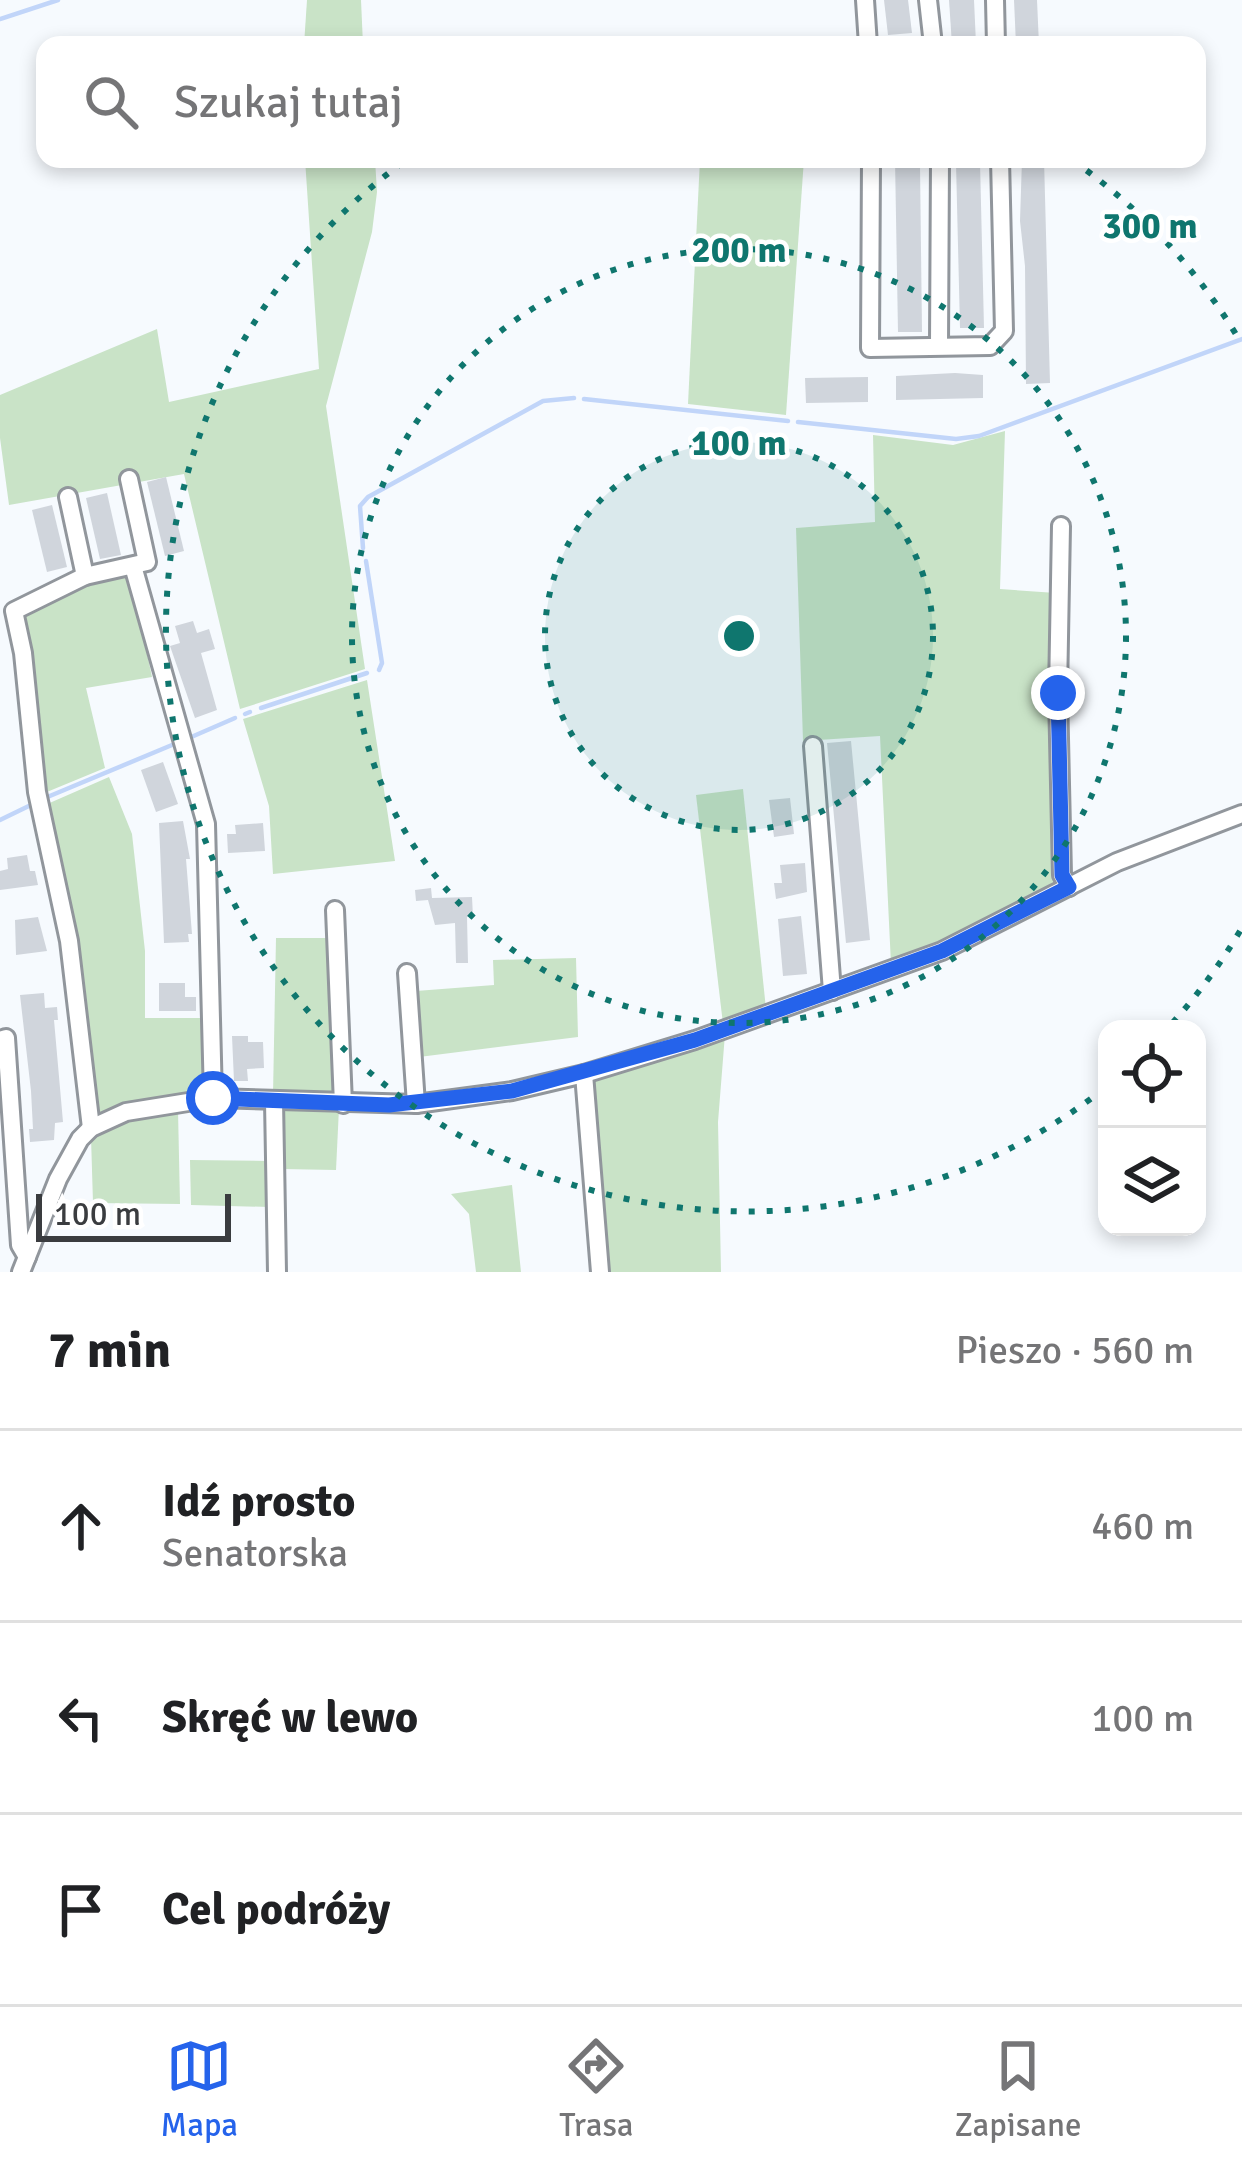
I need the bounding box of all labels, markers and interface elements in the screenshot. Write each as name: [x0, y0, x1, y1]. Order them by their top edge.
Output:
search box: [36, 36, 1206, 168]
icon: search: [78, 69, 144, 135]
text: Szukaj tutaj: [174, 75, 403, 130]
text: 300 m: [1102, 204, 1198, 249]
text: 200 m: [691, 228, 787, 273]
text: 100 m: [691, 421, 787, 466]
centre of rings: [718, 615, 760, 657]
route end: [1031, 666, 1085, 720]
map controls: [1098, 1020, 1206, 1236]
button: locate: [1098, 1020, 1206, 1128]
route start: [186, 1071, 240, 1125]
button: layers: [1098, 1128, 1206, 1236]
scale bar: [36, 1188, 231, 1241]
text: 100 m: [54, 1194, 141, 1235]
text: 7 min: [48, 1319, 171, 1382]
text: Pieszo · 560 m: [956, 1326, 1194, 1374]
text: Idź prosto: [162, 1474, 355, 1529]
icon: ahead: [48, 1493, 114, 1559]
text: 460 m: [1091, 1502, 1194, 1550]
text: Senatorska: [162, 1529, 348, 1577]
icon: left: [48, 1685, 114, 1751]
text: Skręć w lewo: [162, 1690, 418, 1745]
text: 100 m: [1091, 1694, 1194, 1742]
icon: arrive: [48, 1877, 114, 1943]
text: Cel podróży: [162, 1882, 390, 1937]
tab: Mapa: [161, 2033, 238, 2146]
tab: Trasa: [559, 2033, 634, 2146]
tab: Zapisane: [955, 2033, 1081, 2146]

